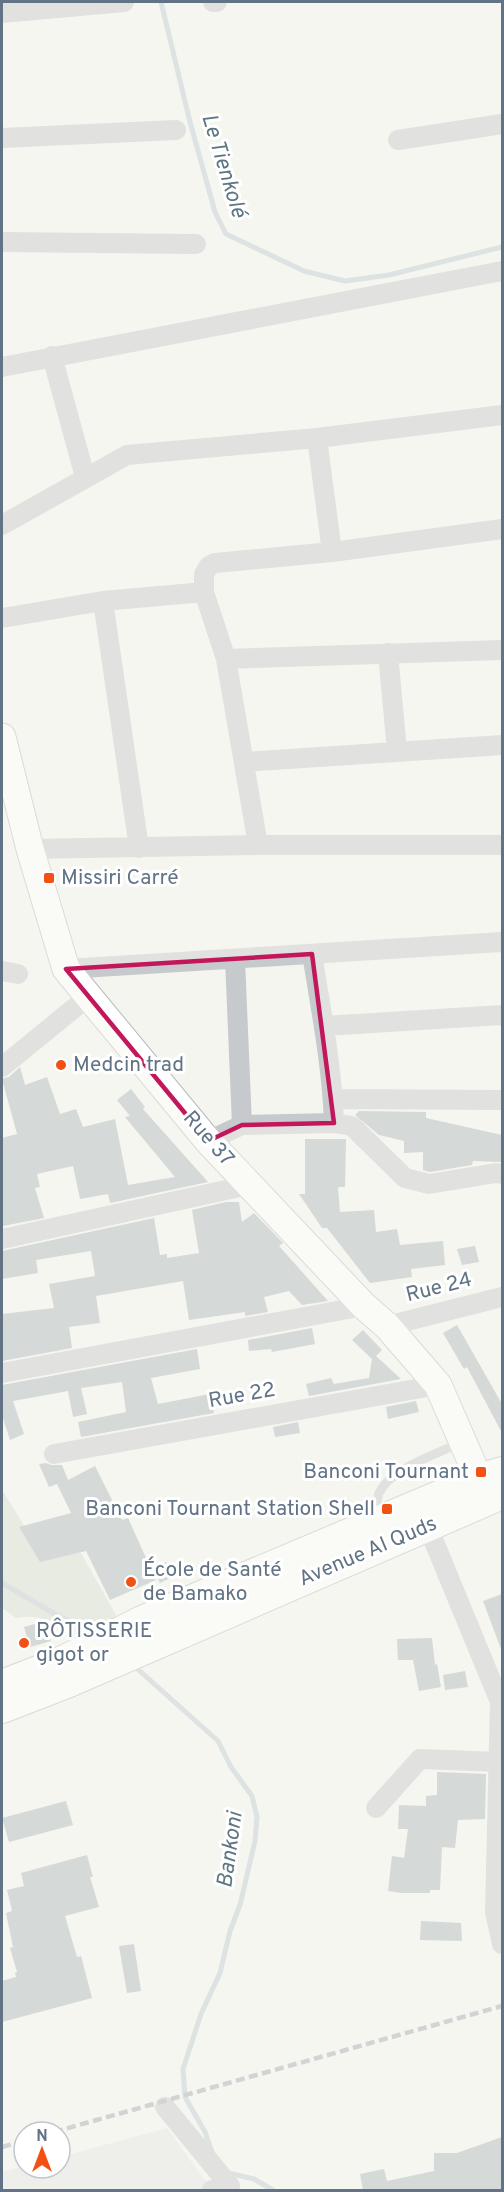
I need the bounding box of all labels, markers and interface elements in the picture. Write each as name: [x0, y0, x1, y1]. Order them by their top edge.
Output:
water label: Le Tienkolé: [194, 111, 252, 223]
place label: Missiri Carré: [61, 865, 179, 892]
marker: Missiri Carré: [42, 871, 56, 885]
place label: Medcin trad: [73, 1052, 184, 1079]
marker: Medcin trad: [54, 1058, 68, 1072]
street label: Rue 37: [176, 1106, 240, 1172]
street label: Rue 24: [403, 1267, 475, 1309]
street label: Rue 22: [207, 1377, 277, 1415]
place label: Banconi Tournant: [303, 1459, 469, 1486]
marker: Banconi Tournant: [474, 1465, 488, 1479]
place label: Banconi Tournant Station Shell: [85, 1496, 375, 1523]
marker: Banconi Tournant Station Shell: [380, 1502, 394, 1516]
street label: Avenue Al Quds: [295, 1511, 441, 1593]
place label: École de Santé de Bamako: [143, 1556, 281, 1608]
marker: École de Santé de Bamako: [124, 1575, 138, 1589]
place label: RÔTISSERIE gigot or: [36, 1617, 152, 1669]
marker: RÔTISSERIE gigot or: [17, 1636, 31, 1650]
water label: Bankoni: [212, 1809, 250, 1890]
north arrow: [12, 2120, 72, 2180]
text: N: [36, 2127, 48, 2147]

